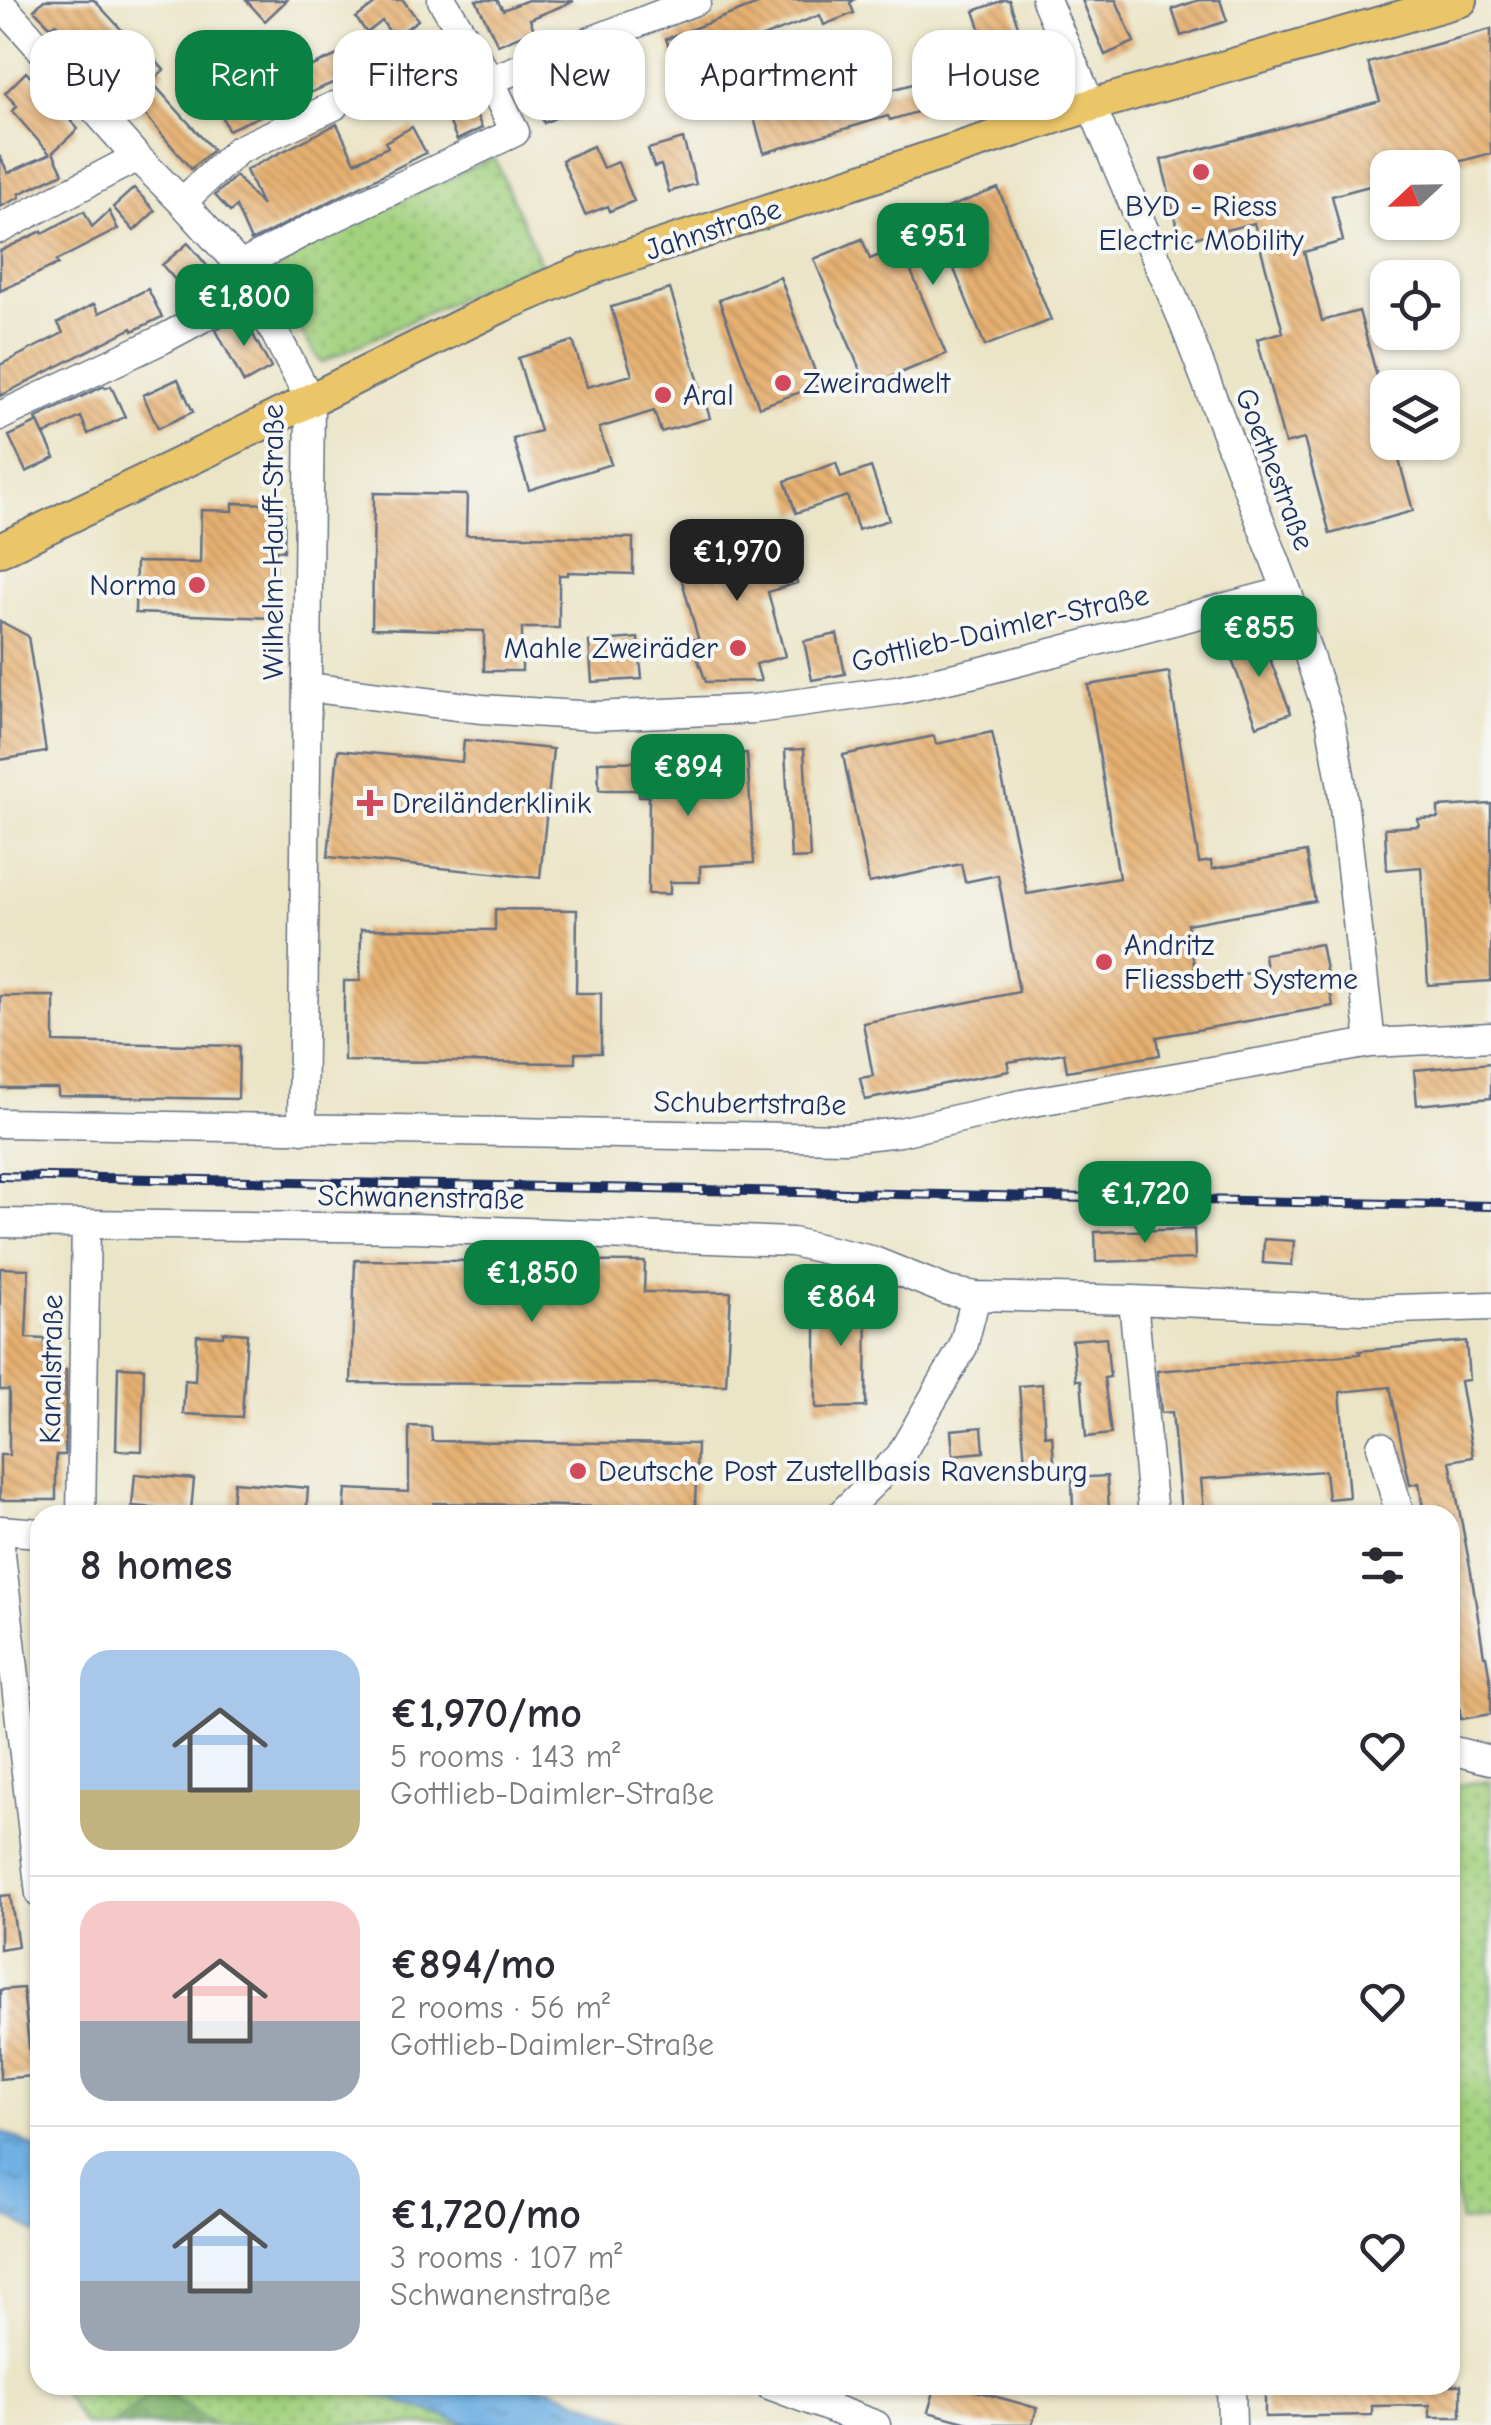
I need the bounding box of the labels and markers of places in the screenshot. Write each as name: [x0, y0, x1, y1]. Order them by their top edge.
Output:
marker: BYD - Riess Electric Mobility: [1190, 161, 1212, 183]
place label: BYD - Riess Electric Mobility: [1098, 189, 1304, 258]
pin: €951: [874, 203, 992, 288]
pin: €1,800: [163, 264, 325, 349]
place label: Zweiradwelt: [803, 366, 951, 401]
marker: Zweiradwelt: [772, 372, 794, 394]
place label: Aral: [683, 378, 734, 413]
marker: Aral: [652, 384, 674, 406]
pin: €1,970: [656, 519, 818, 604]
place label: Norma: [89, 568, 177, 603]
marker: Norma: [186, 574, 208, 596]
pin: €855: [1200, 595, 1318, 680]
place label: Mahle Zweiräder: [504, 631, 718, 666]
marker: Mahle Zweiräder: [727, 637, 749, 659]
pin: €894: [629, 734, 747, 819]
place label: Dreiländerklinik: [392, 786, 592, 821]
marker: Dreiländerklinik: [357, 790, 383, 816]
place label: Andritz Fliessbett Systeme: [1124, 928, 1358, 997]
marker: Andritz Fliessbett Systeme: [1093, 951, 1115, 973]
pin: €1,720: [1064, 1161, 1226, 1246]
pin: €1,850: [451, 1240, 613, 1325]
pin: €864: [782, 1264, 900, 1349]
place label: Deutsche Post Zustellbasis Ravensburg: [598, 1454, 1088, 1489]
marker: Deutsche Post Zustellbasis Ravensburg: [567, 1460, 589, 1482]

